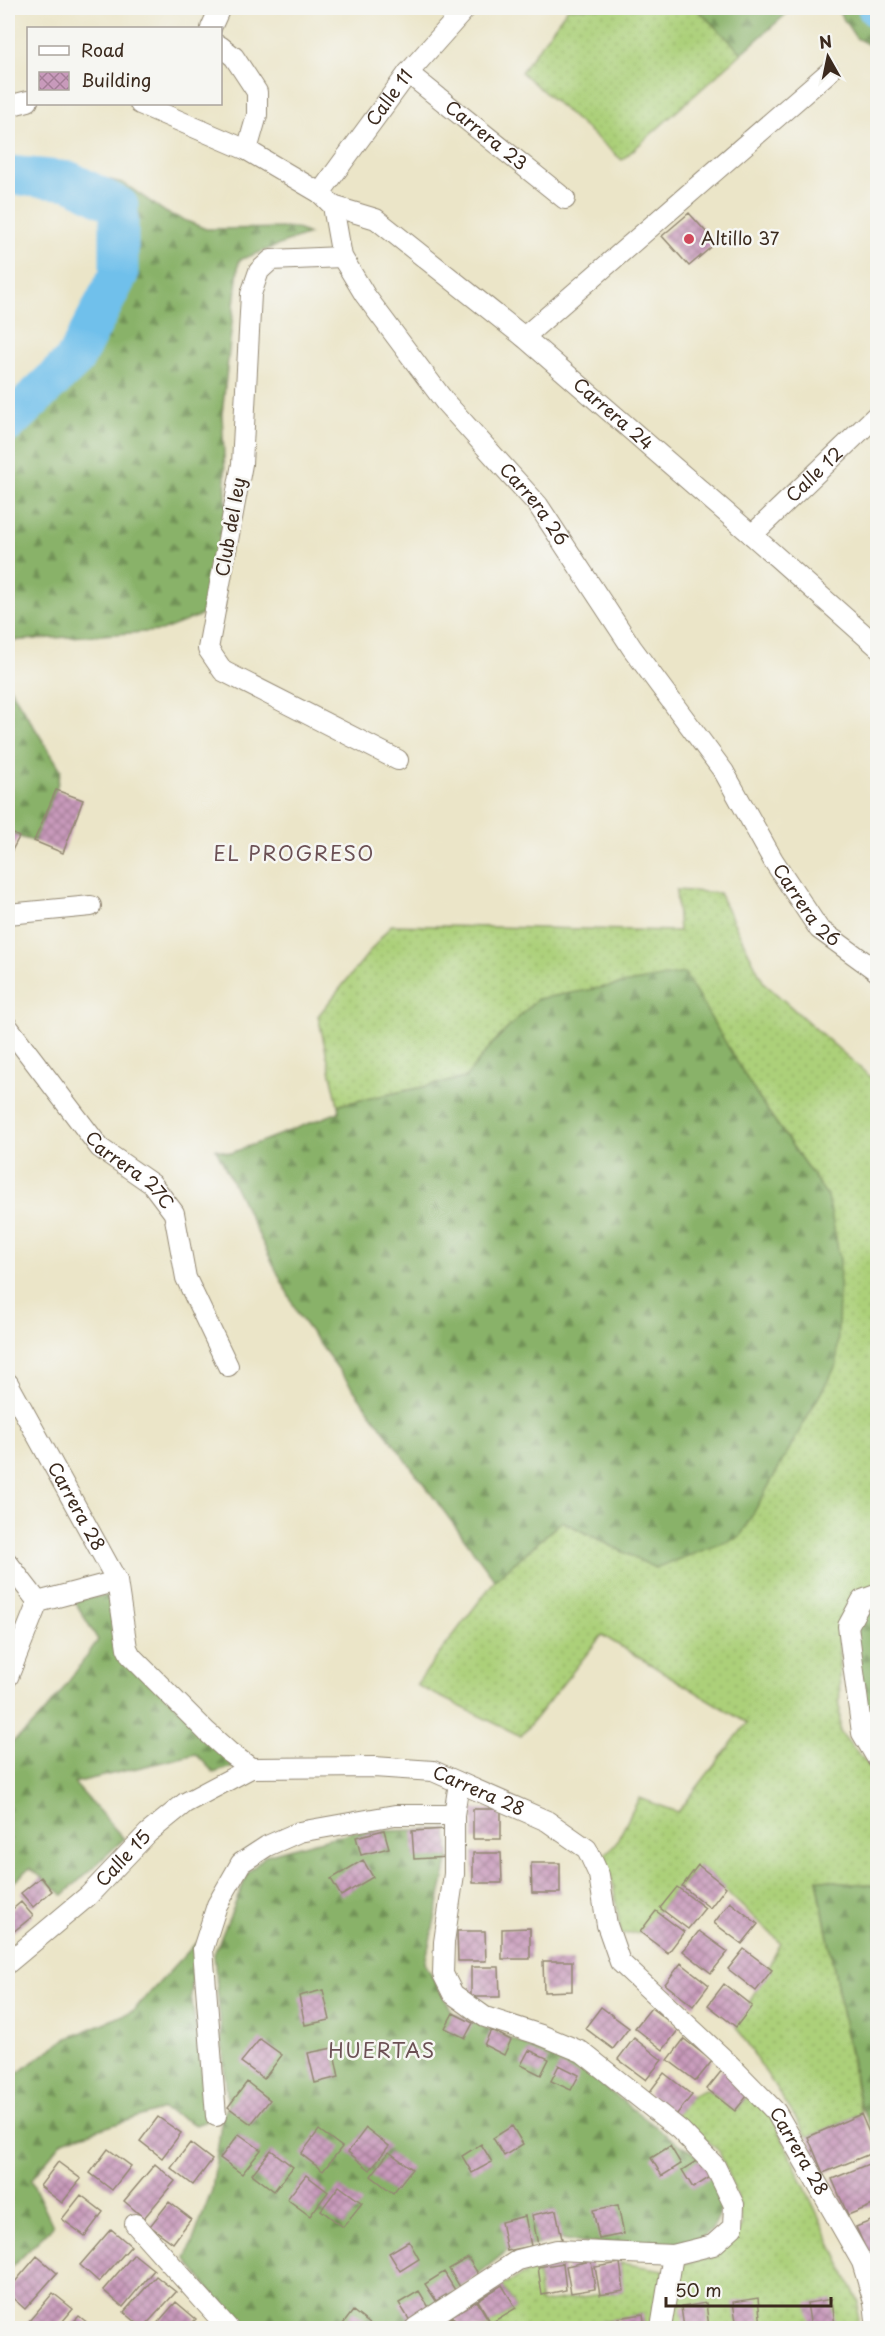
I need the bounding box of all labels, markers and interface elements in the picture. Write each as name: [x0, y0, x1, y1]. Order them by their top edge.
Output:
legend: [27, 27, 222, 105]
north arrow: [798, 27, 858, 87]
text: N: [817, 28, 834, 54]
text: Road: [81, 36, 125, 63]
street label: Calle 11: [359, 63, 419, 131]
text: Building: [81, 66, 151, 93]
street label: Carrera 23: [440, 93, 534, 176]
place label: Altillo 37: [701, 224, 780, 251]
marker: Altillo 37: [682, 232, 696, 246]
street label: Carrera 24: [568, 370, 660, 456]
street label: Calle 12: [779, 440, 848, 508]
street label: Carrera 26: [494, 456, 576, 550]
street label: Club del ley: [208, 475, 252, 579]
district label: EL PROGRESO: [213, 838, 375, 868]
street label: Carrera 26: [767, 858, 847, 952]
street label: Carrera 27C: [80, 1125, 181, 1214]
street label: Carrera 28: [42, 1456, 113, 1555]
street label: Carrera 28: [429, 1758, 530, 1822]
street label: Calle 15: [89, 1823, 156, 1892]
district label: HUERTAS: [328, 2035, 436, 2065]
street label: Carrera 28: [764, 2101, 836, 2200]
scale bar: [666, 2270, 831, 2308]
text: 50 m: [675, 2276, 722, 2303]

